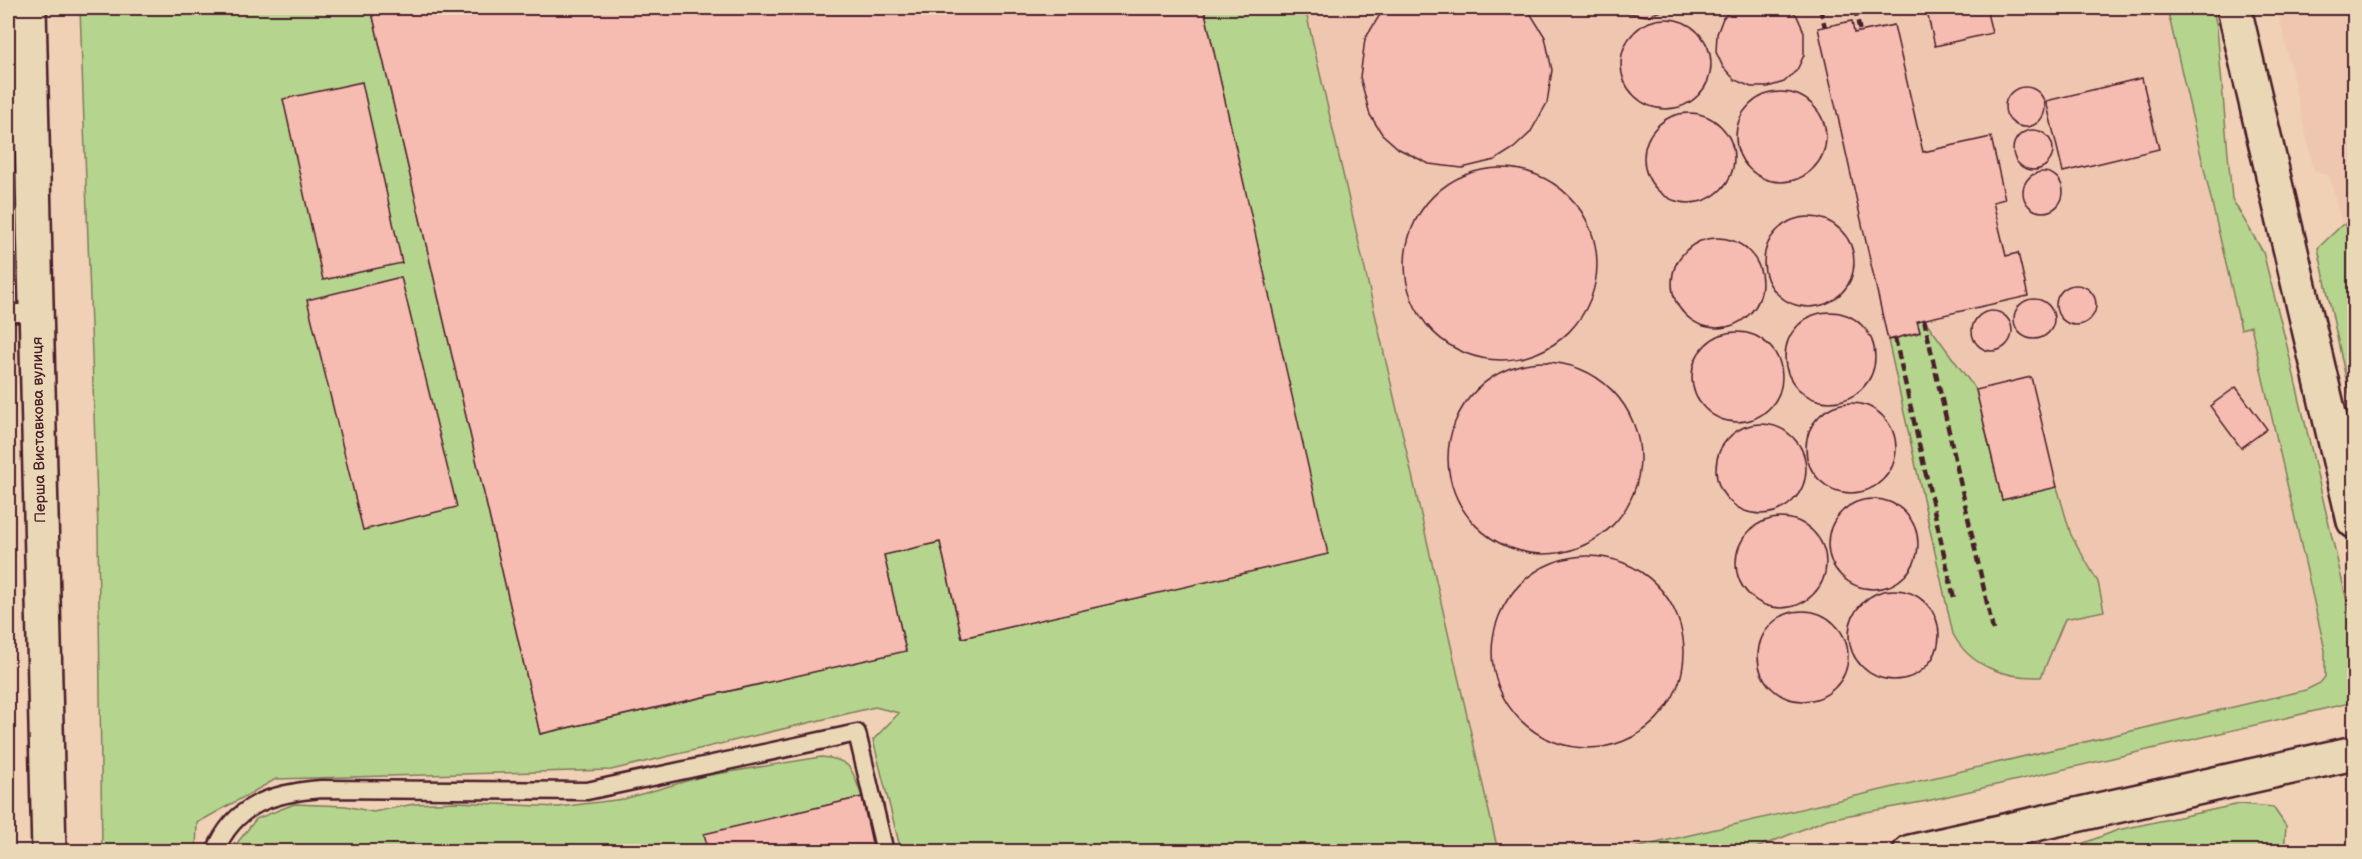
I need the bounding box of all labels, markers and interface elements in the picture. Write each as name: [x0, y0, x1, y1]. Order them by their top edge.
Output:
street label: Перша Виставкова вулиця: [28, 337, 50, 523]

